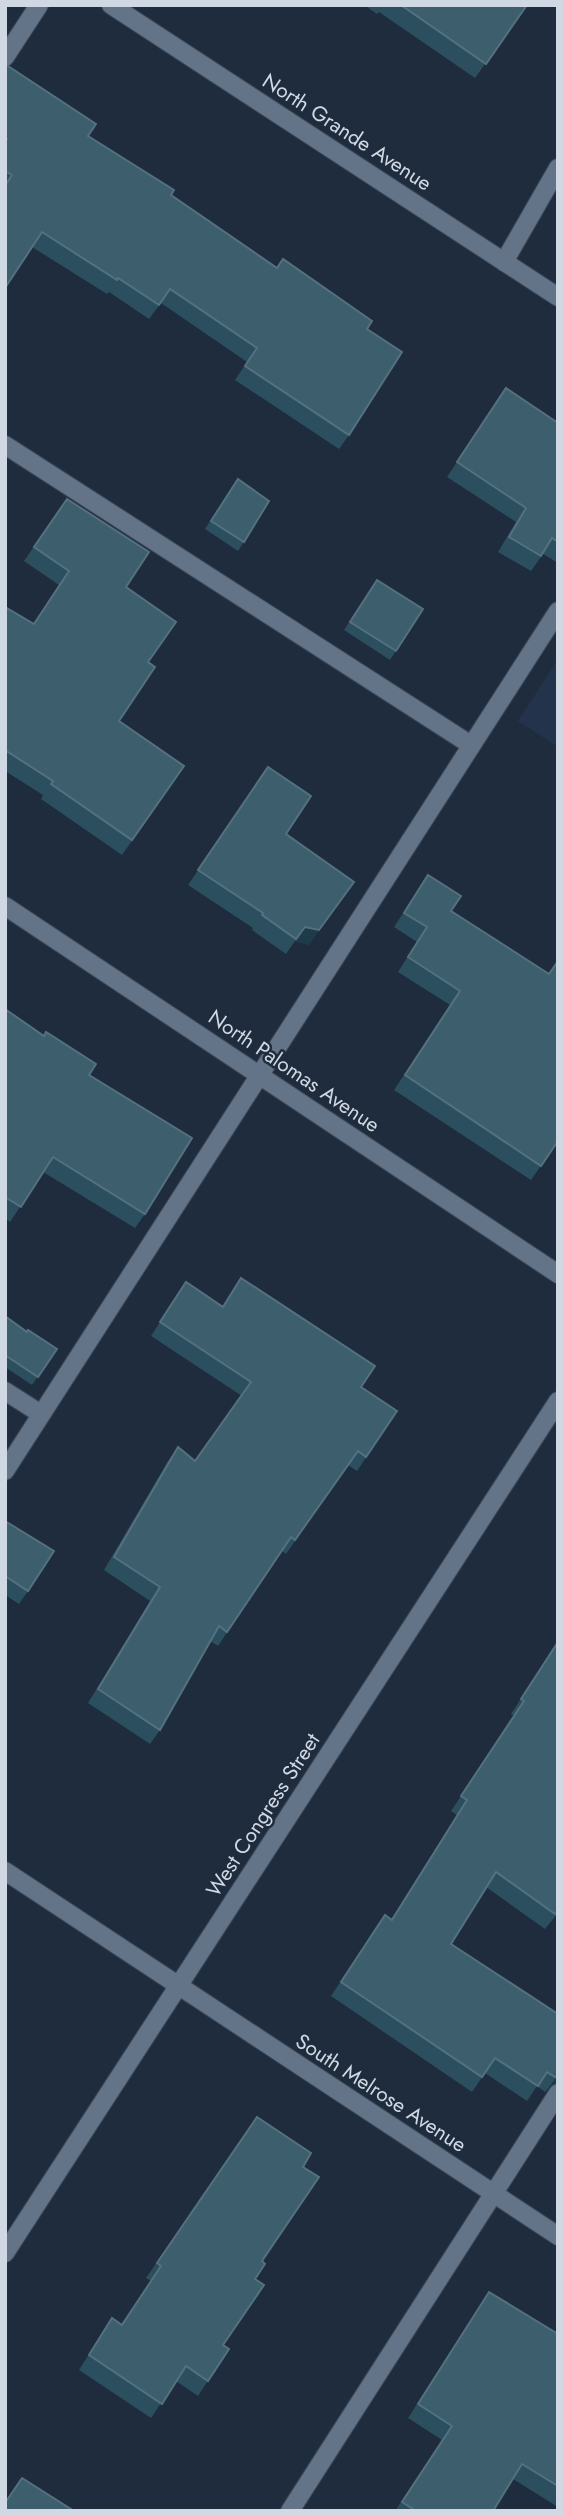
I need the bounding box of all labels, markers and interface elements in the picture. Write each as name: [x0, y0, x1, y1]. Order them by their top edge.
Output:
street label: North Grande Avenue: [256, 66, 438, 198]
street label: North Palomas Avenue: [202, 1002, 386, 1140]
street label: West Congress Street: [199, 1727, 327, 1903]
street label: South Melrose Avenue: [290, 2026, 473, 2160]

